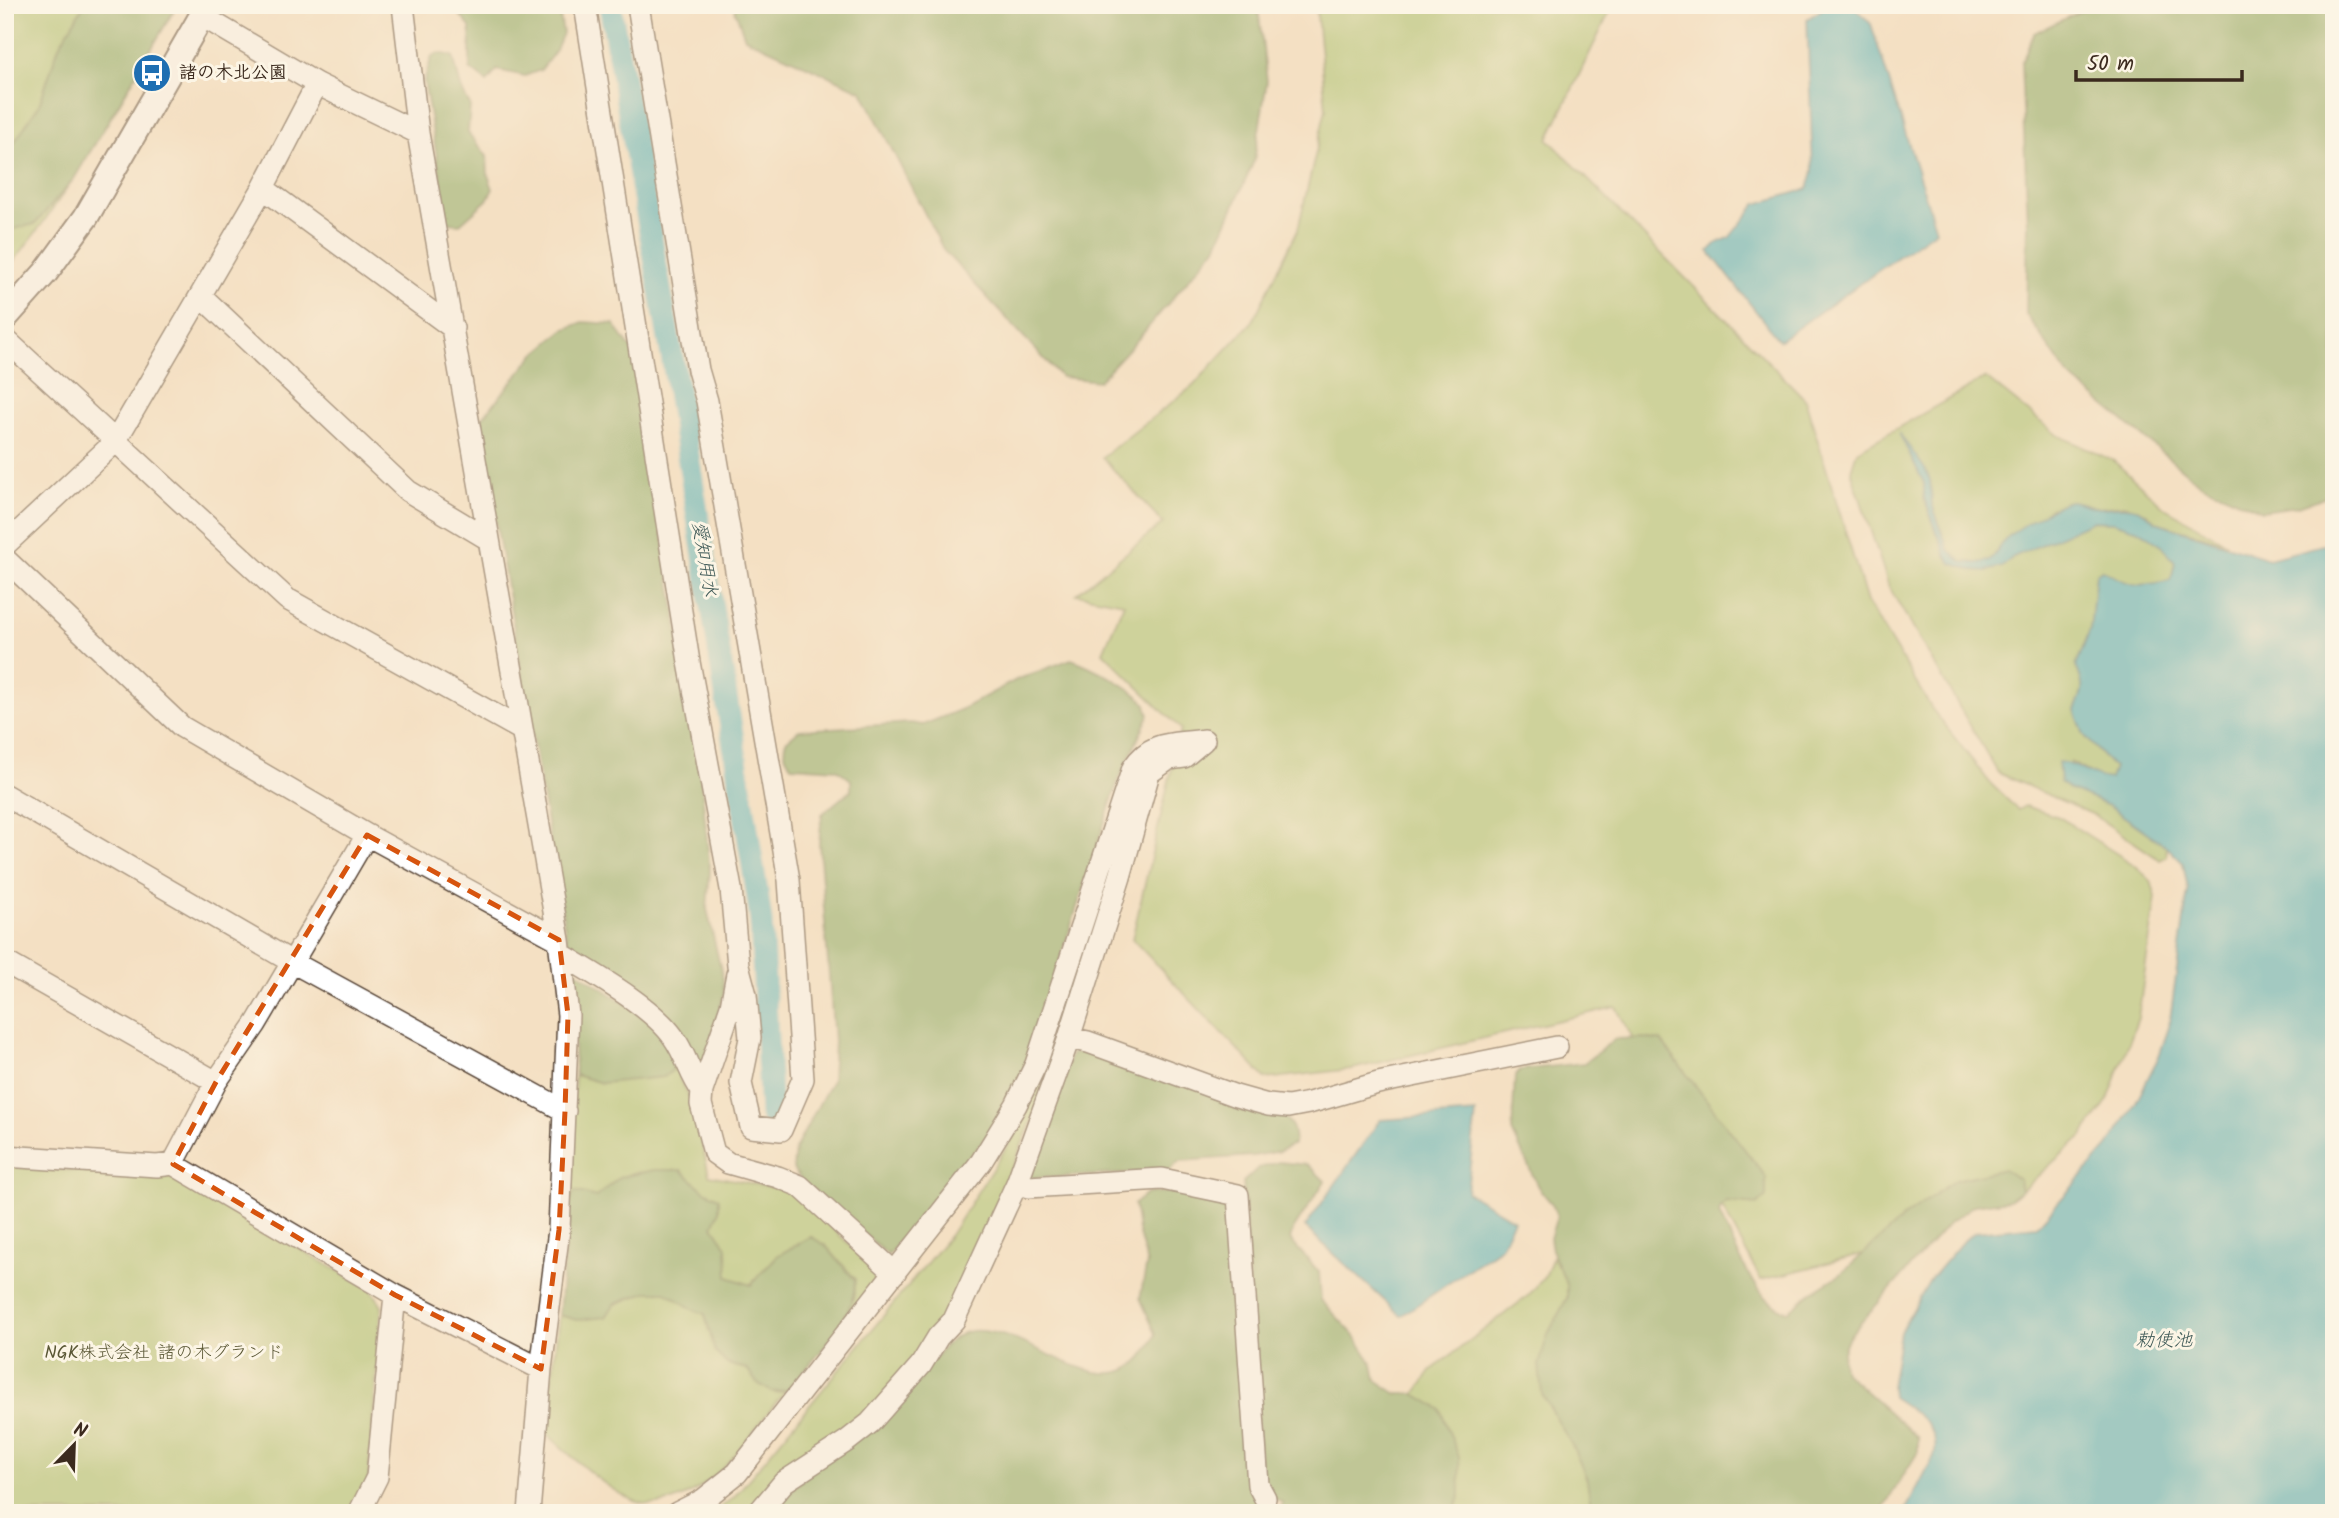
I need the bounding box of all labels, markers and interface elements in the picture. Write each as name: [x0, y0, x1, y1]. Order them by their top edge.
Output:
scale bar: [2076, 38, 2243, 82]
text: 50 m: [2087, 48, 2134, 81]
bus stop icon: 諸の木北公園: [131, 52, 173, 94]
place label: 諸の木北公園: [179, 59, 287, 88]
water label: 愛知用水: [683, 519, 725, 599]
water label: 勅使池: [2135, 1326, 2193, 1356]
park label: NGK株式会社 諸の木グランド: [44, 1339, 284, 1368]
north arrow: [38, 1410, 108, 1480]
text: N: [68, 1415, 91, 1447]

